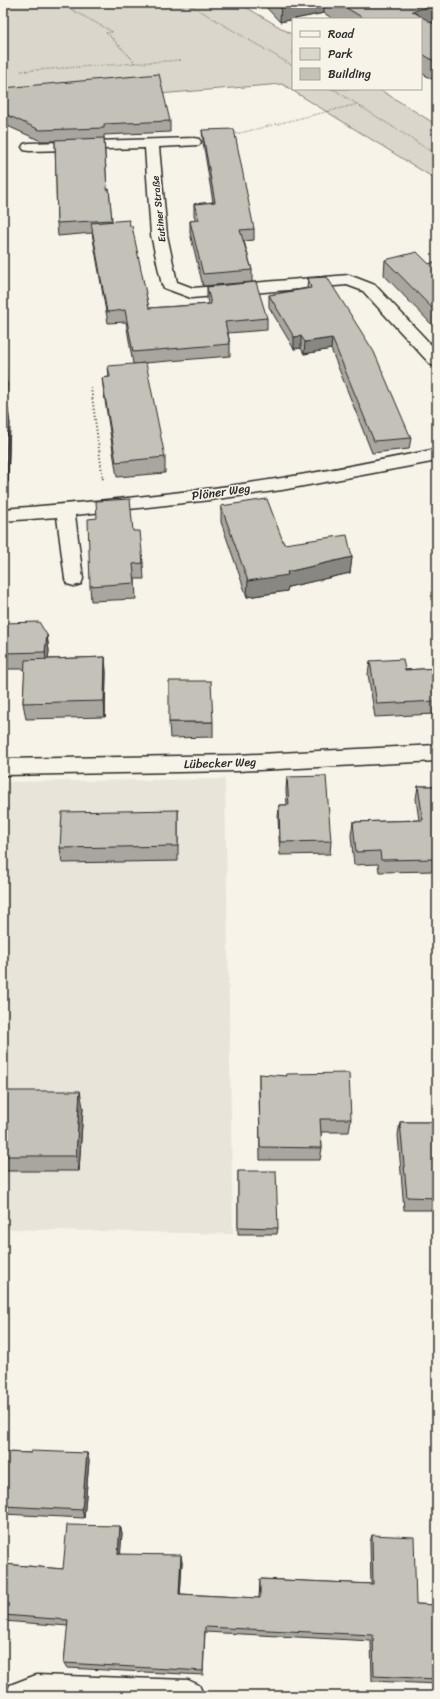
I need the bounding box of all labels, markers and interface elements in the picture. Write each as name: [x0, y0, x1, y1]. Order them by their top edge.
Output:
legend: [292, 18, 422, 90]
text: Road: [328, 23, 355, 45]
text: Park: [328, 43, 353, 65]
text: Building: [328, 63, 371, 85]
street label: Eutiner Straße: [147, 175, 171, 243]
street label: Plöner Weg: [190, 477, 252, 507]
street label: Lübecker Weg: [183, 751, 257, 775]

